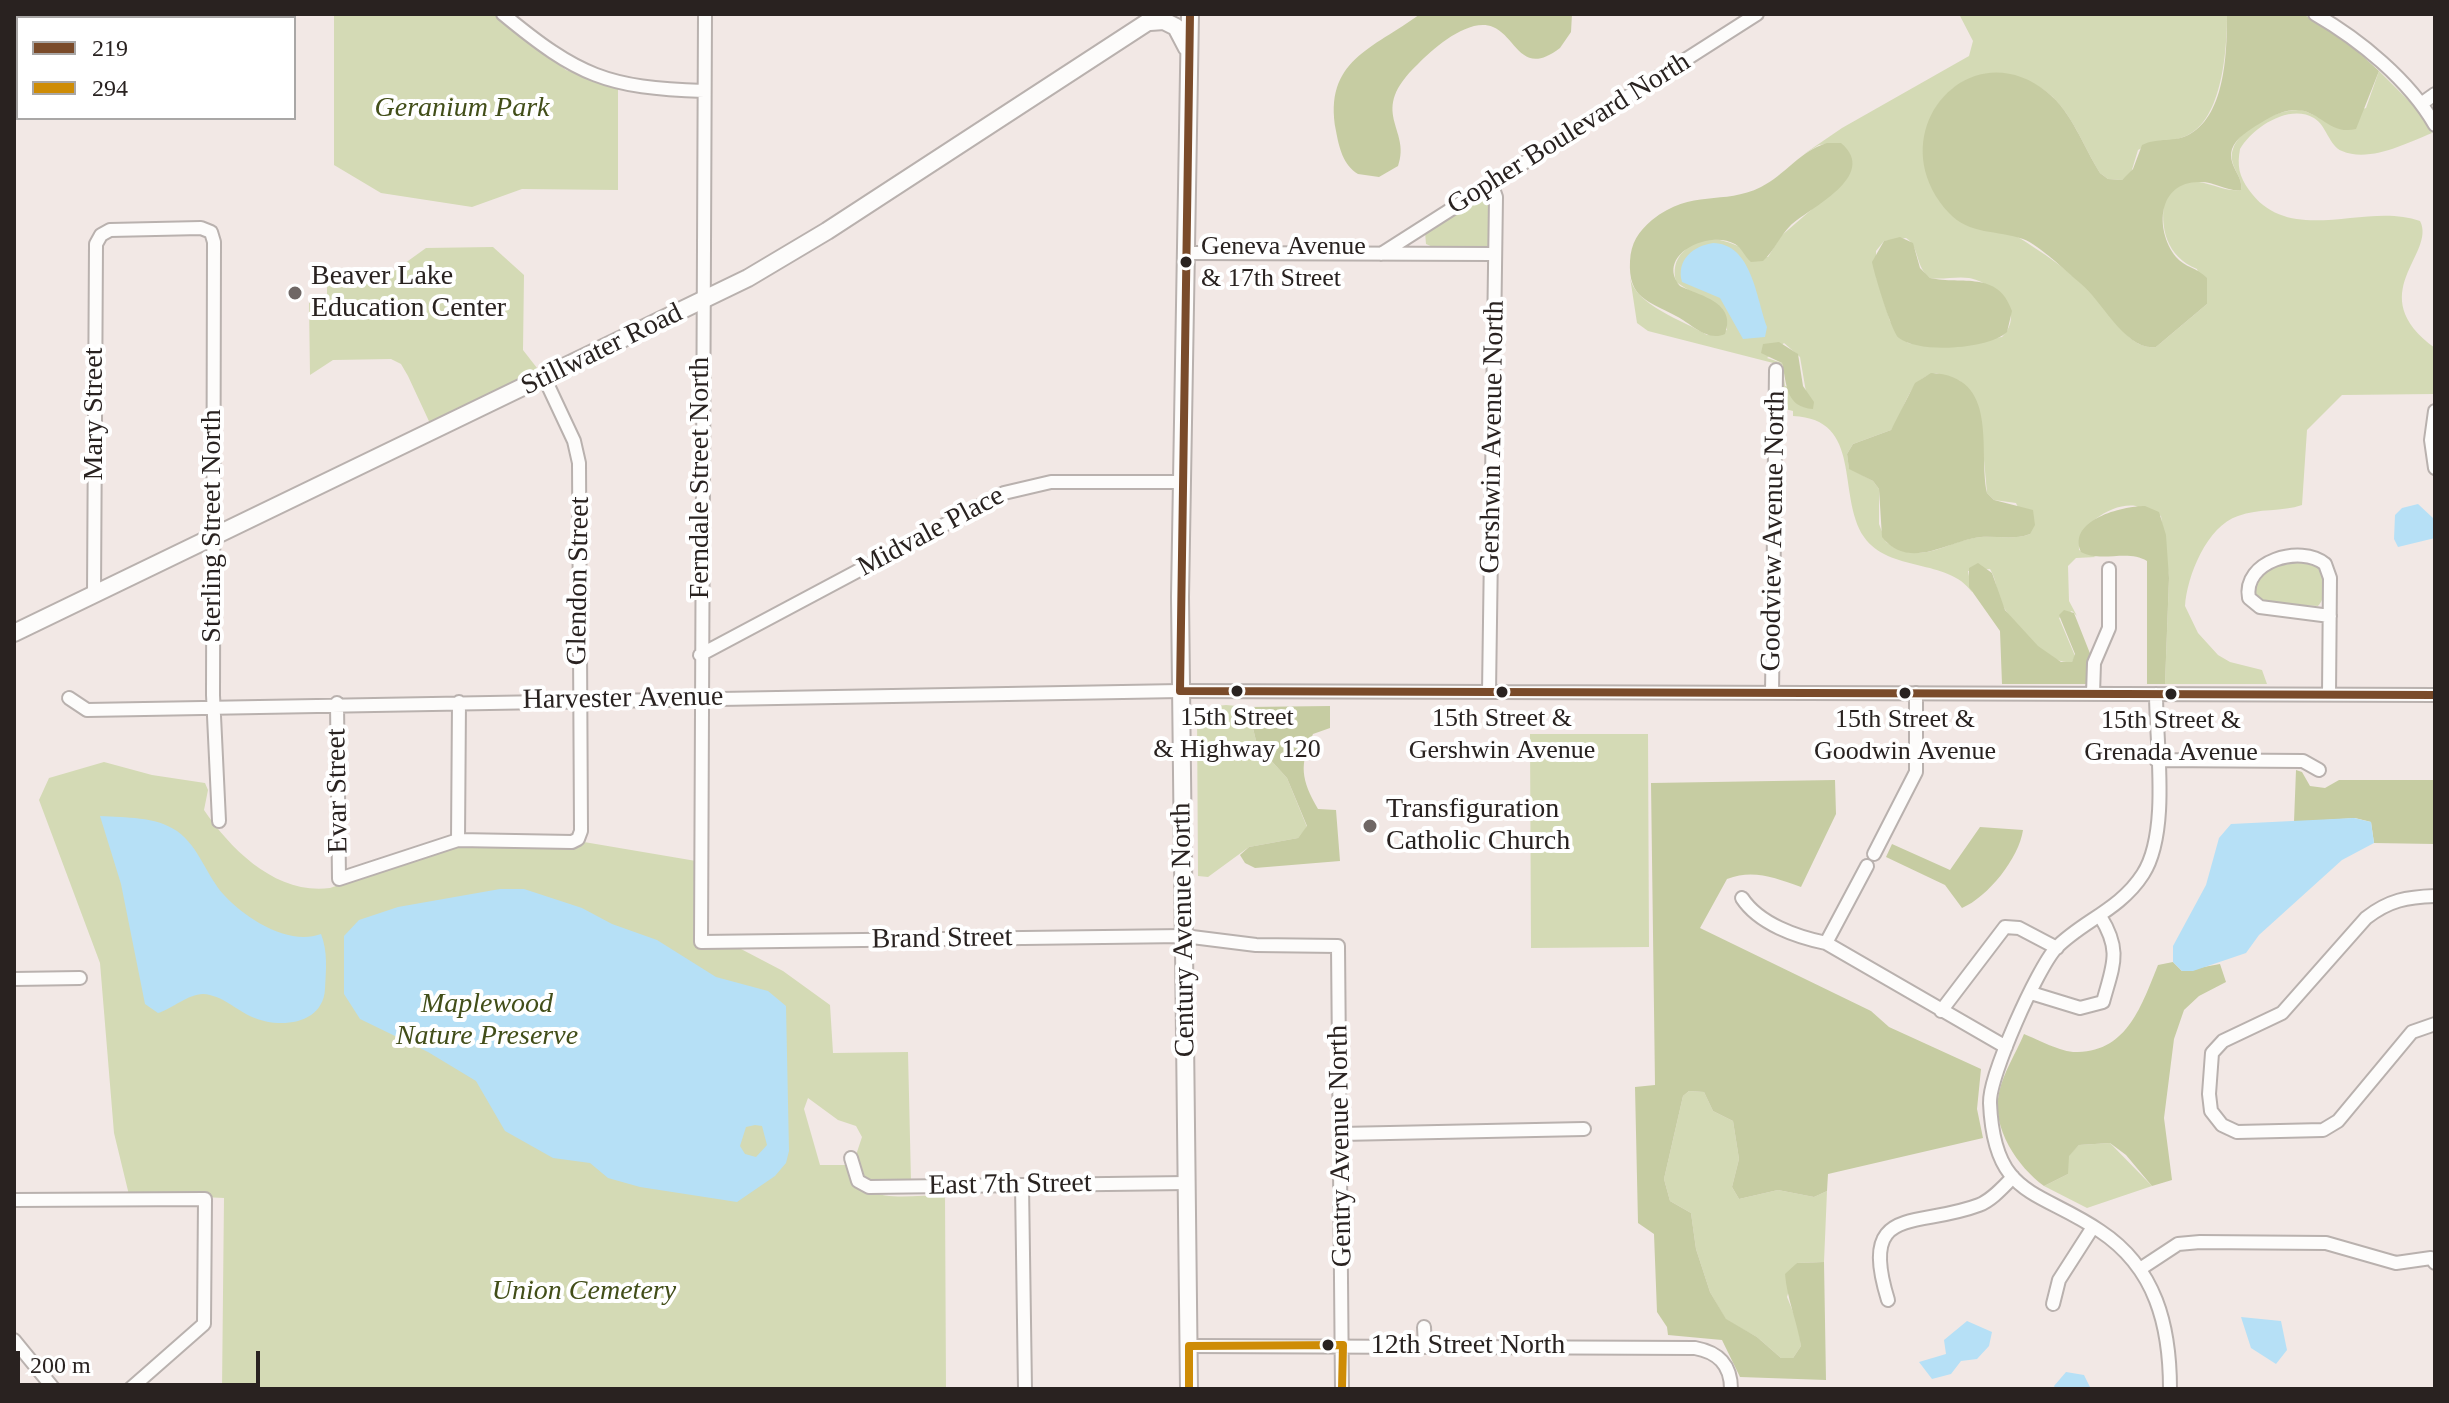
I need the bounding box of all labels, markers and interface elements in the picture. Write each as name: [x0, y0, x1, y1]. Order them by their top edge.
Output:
legend: [16, 16, 296, 120]
text: 219: [92, 35, 128, 61]
street label: Gopher Boulevard North: [1441, 46, 1697, 222]
text: 294: [92, 75, 128, 101]
park label: Geranium Park: [375, 92, 549, 126]
place label: Geneva Avenue & 17th Street: [1201, 231, 1366, 292]
marker: Geneva Avenue & 17th Street: [1178, 254, 1194, 270]
place label: Beaver Lake Education Center: [311, 260, 506, 326]
marker: Beaver Lake Education Center: [286, 284, 304, 302]
street label: Stillwater Road: [516, 297, 688, 403]
street label: Gershwin Avenue North: [1474, 300, 1512, 574]
street label: Mary Street: [78, 348, 112, 480]
street label: Ferndale Street North: [684, 357, 718, 599]
street label: Goodview Avenue North: [1755, 390, 1793, 672]
street label: Sterling Street North: [196, 409, 230, 643]
street label: Midvale Place: [852, 479, 1010, 585]
street label: Glendon Street: [561, 496, 597, 666]
street label: Harvester Avenue: [522, 680, 724, 718]
marker: 15th Street & Highway 120: [1229, 683, 1245, 699]
marker: 15th Street & Gershwin Avenue: [1494, 684, 1510, 700]
marker: 15th Street & Goodwin Avenue: [1897, 685, 1913, 701]
marker: 15th Street & Grenada Avenue: [2163, 686, 2179, 702]
place label: 15th Street & Highway 120: [1153, 702, 1321, 764]
place label: 15th Street & Gershwin Avenue: [1409, 703, 1595, 764]
place label: 15th Street & Goodwin Avenue: [1814, 704, 1996, 766]
place label: 15th Street & Grenada Avenue: [2084, 705, 2258, 766]
street label: Evar Street: [320, 728, 356, 854]
place label: Transfiguration Catholic Church: [1386, 793, 1570, 859]
street label: Century Avenue North: [1165, 802, 1203, 1058]
marker: Transfiguration Catholic Church: [1361, 817, 1379, 835]
street label: Brand Street: [871, 921, 1013, 957]
park label: Maplewood Nature Preserve: [396, 988, 578, 1054]
street label: Gentry Avenue North: [1322, 1025, 1360, 1267]
street label: East 7th Street: [928, 1167, 1092, 1203]
park label: Union Cemetery: [492, 1275, 676, 1309]
street label: 12th Street North: [1371, 1329, 1565, 1363]
scale bar: [20, 1335, 264, 1385]
unlabelled marker: [1320, 1337, 1336, 1353]
text: 200 m: [30, 1352, 91, 1378]

